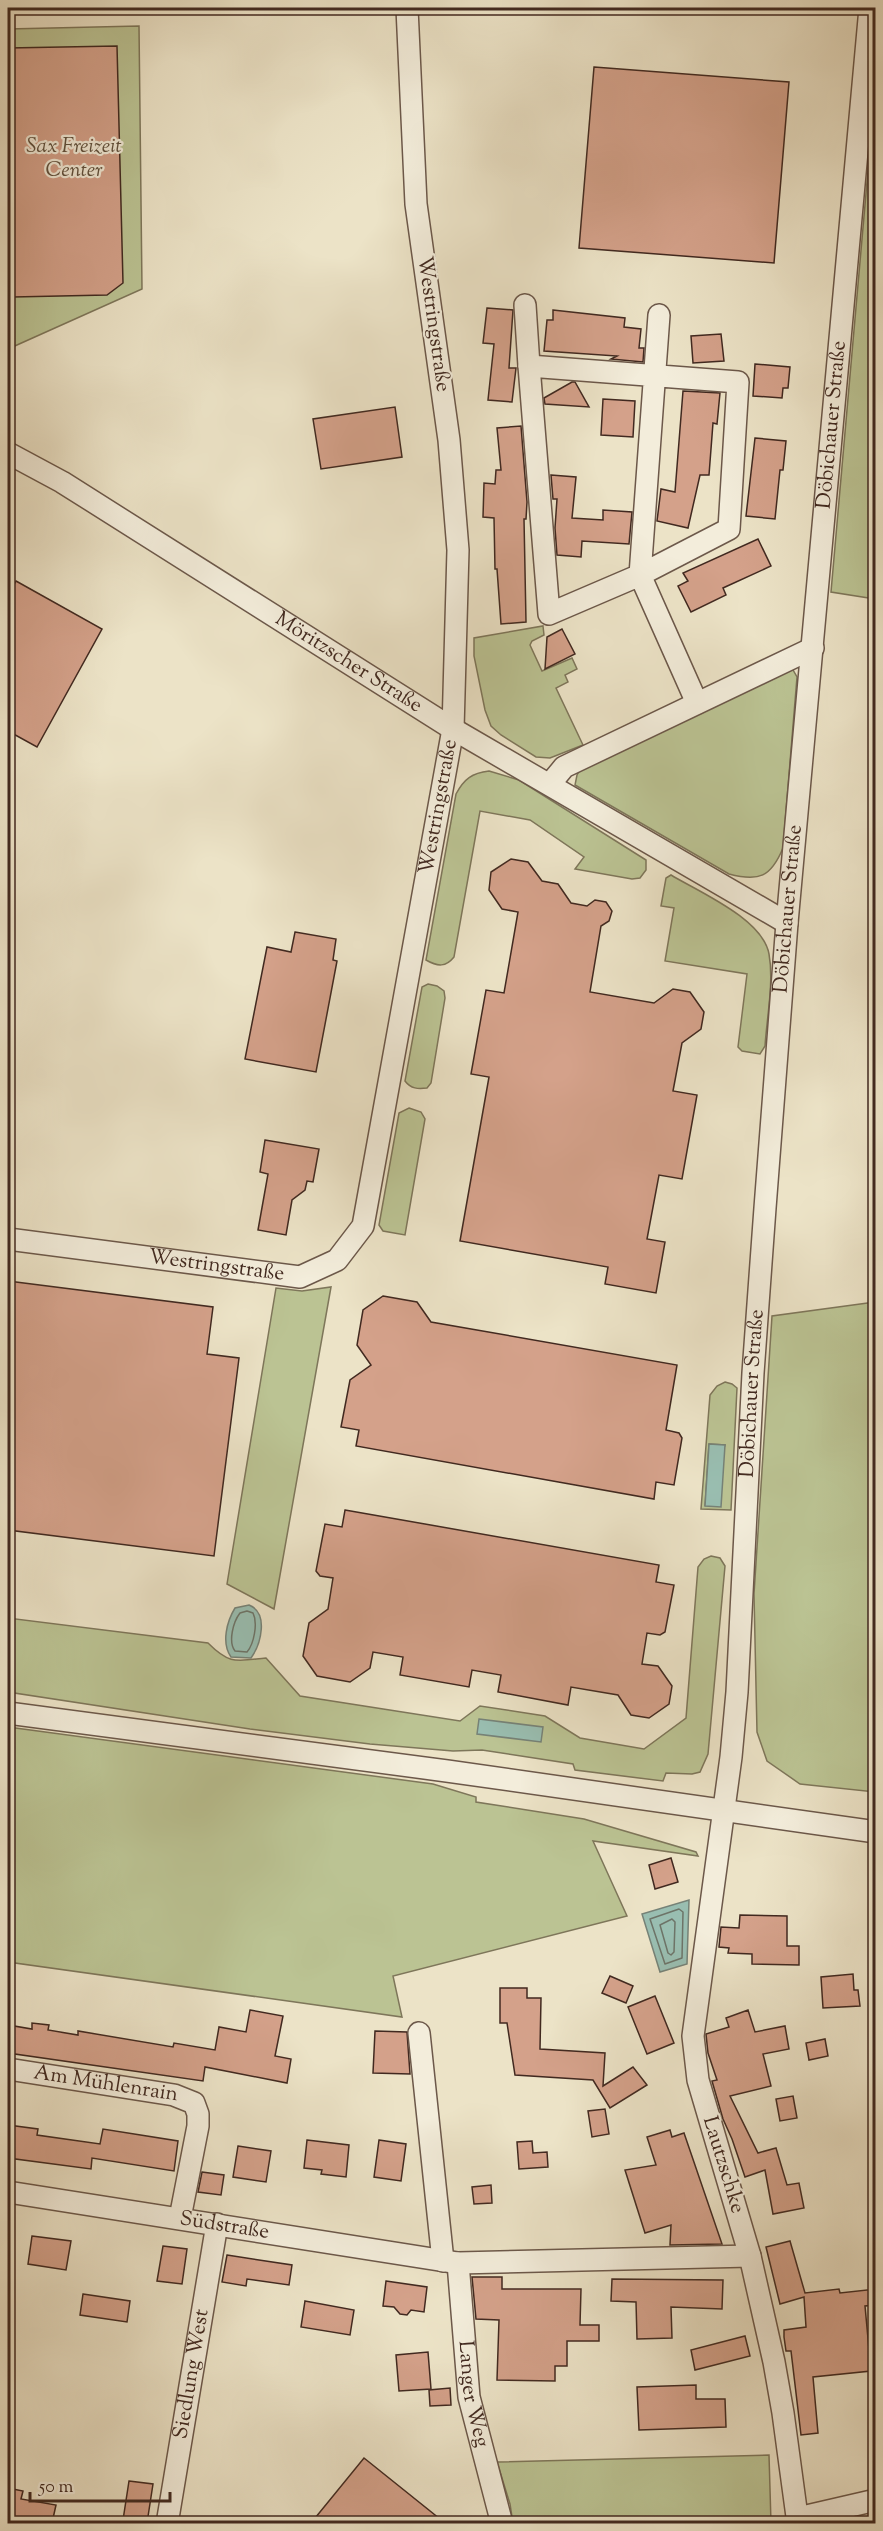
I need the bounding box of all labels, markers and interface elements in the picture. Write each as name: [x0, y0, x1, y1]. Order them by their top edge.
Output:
park label: Sax Freizeit Center: [26, 132, 122, 186]
street label: Westringstraße: [409, 254, 457, 394]
street label: Döbichauer Straße: [810, 339, 855, 510]
street label: Möritzscher Straße: [269, 605, 428, 721]
street label: Westringstraße: [412, 737, 466, 877]
street label: Döbichauer Straße: [767, 823, 811, 994]
street label: Westringstraße: [147, 1242, 286, 1290]
street label: Döbichauer Straße: [733, 1308, 773, 1479]
street label: Am Mühlenrain: [31, 2058, 180, 2110]
street label: Lautzschke: [694, 2113, 752, 2217]
street label: Südstraße: [177, 2204, 271, 2248]
street label: Siedlung West: [166, 2307, 218, 2441]
street label: Langer Weg: [449, 2339, 497, 2451]
scale bar: [30, 2465, 170, 2503]
text: 50 m: [38, 2475, 74, 2501]

